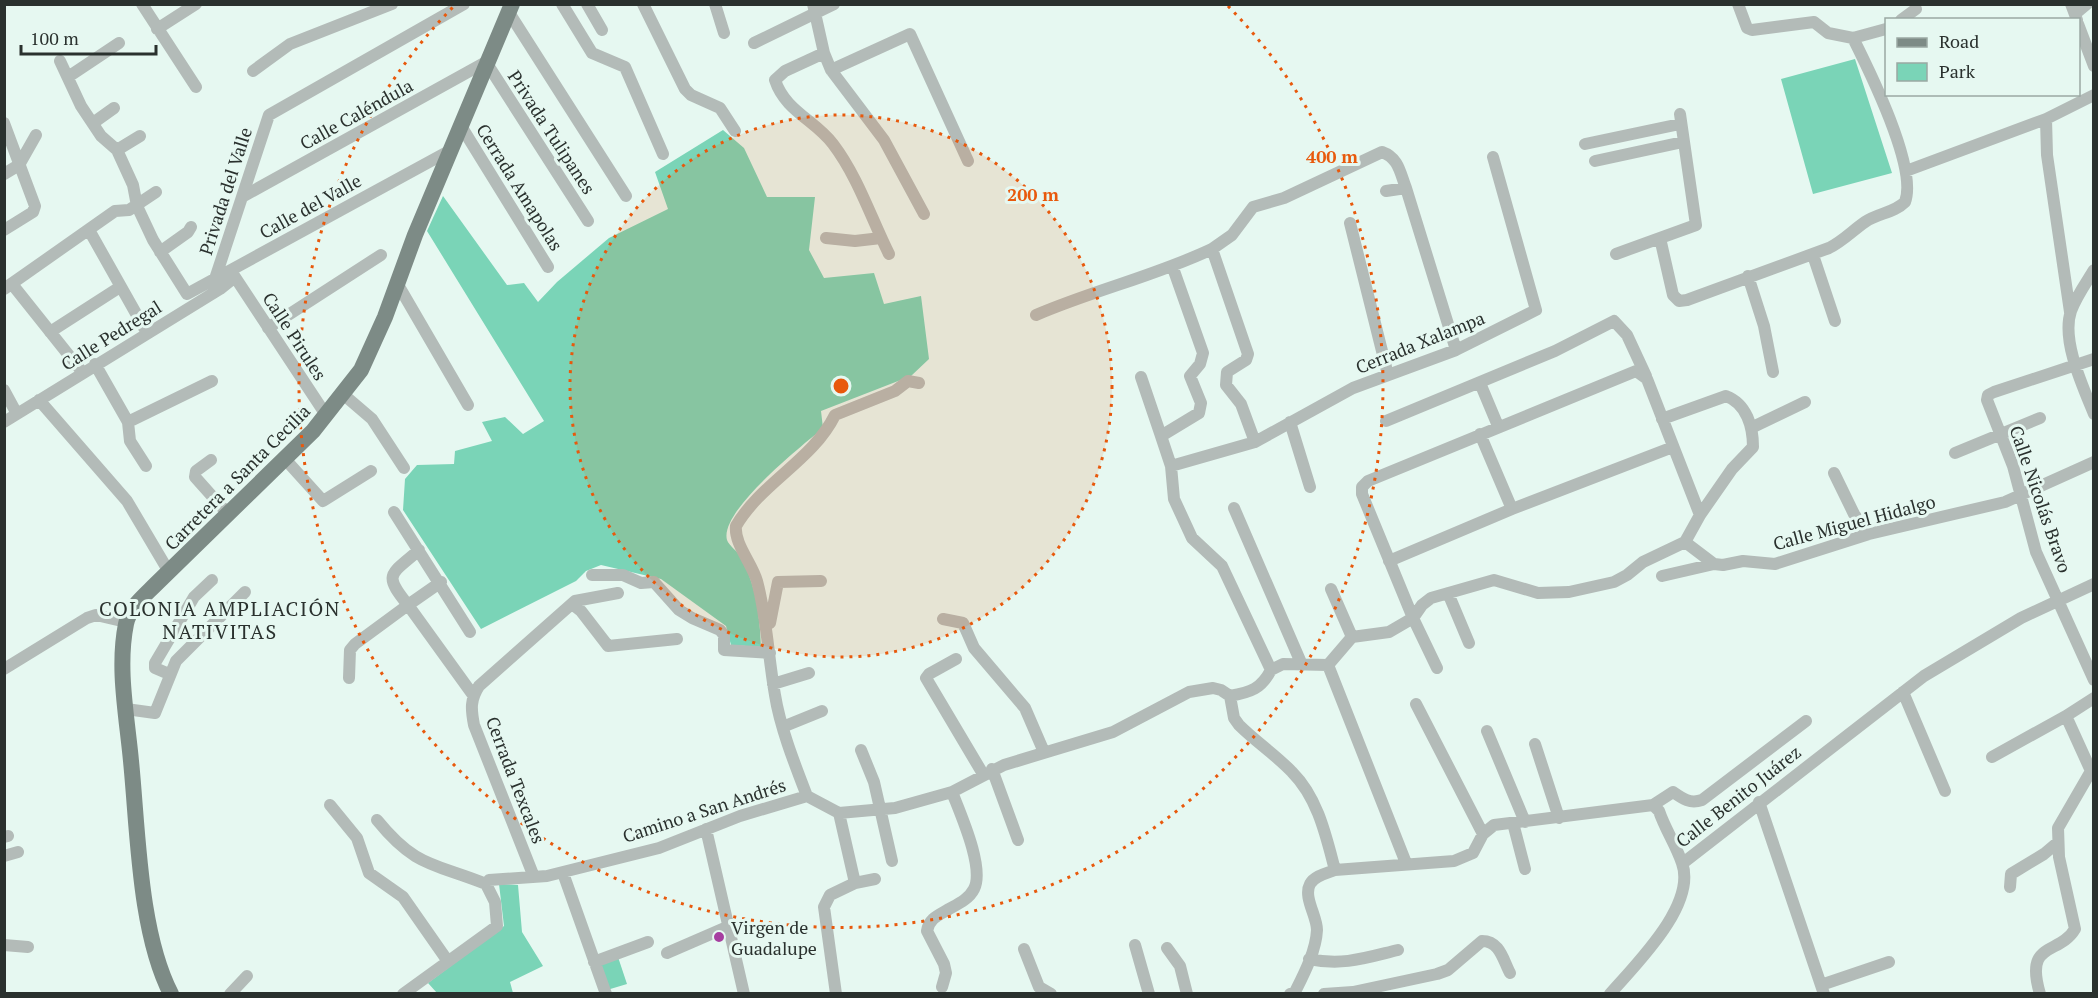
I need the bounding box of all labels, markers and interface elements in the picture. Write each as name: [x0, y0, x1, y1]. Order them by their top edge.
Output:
scale bar: [21, 18, 156, 56]
legend: [1885, 18, 2080, 96]
text: 100 m: [30, 26, 79, 50]
text: Road: [1939, 29, 1979, 53]
text: Park: [1939, 59, 1976, 83]
street label: Privada Tulipanes: [503, 65, 601, 199]
street label: Calle Caléndula: [295, 73, 417, 155]
street label: Cerrada Amapolas: [471, 119, 569, 255]
street label: Privada del Valle: [193, 124, 257, 258]
text: 400 m: [1306, 144, 1358, 168]
street label: Calle del Valle: [255, 168, 365, 244]
text: 200 m: [1007, 182, 1059, 206]
street label: Calle Pirules: [258, 287, 332, 385]
street label: Calle Pedregal: [56, 295, 166, 375]
street label: Cerrada Xalampa: [1352, 305, 1488, 379]
centre of rings: [831, 376, 851, 396]
street label: Carretera a Santa Cecilia: [159, 399, 315, 555]
street label: Calle Nicolás Bravo: [2005, 422, 2077, 576]
street label: Calle Miguel Hidalgo: [1770, 489, 1938, 555]
district label: COLONIA AMPLIACIÓN NATIVITAS: [99, 595, 341, 645]
street label: Cerrada Texcales: [481, 713, 551, 847]
street label: Calle Benito Juárez: [1671, 740, 1805, 852]
street label: Camino a San Andrés: [619, 772, 789, 848]
place label: Virgen de Guadalupe: [731, 915, 817, 960]
marker: Virgen de Guadalupe: [712, 930, 726, 944]

